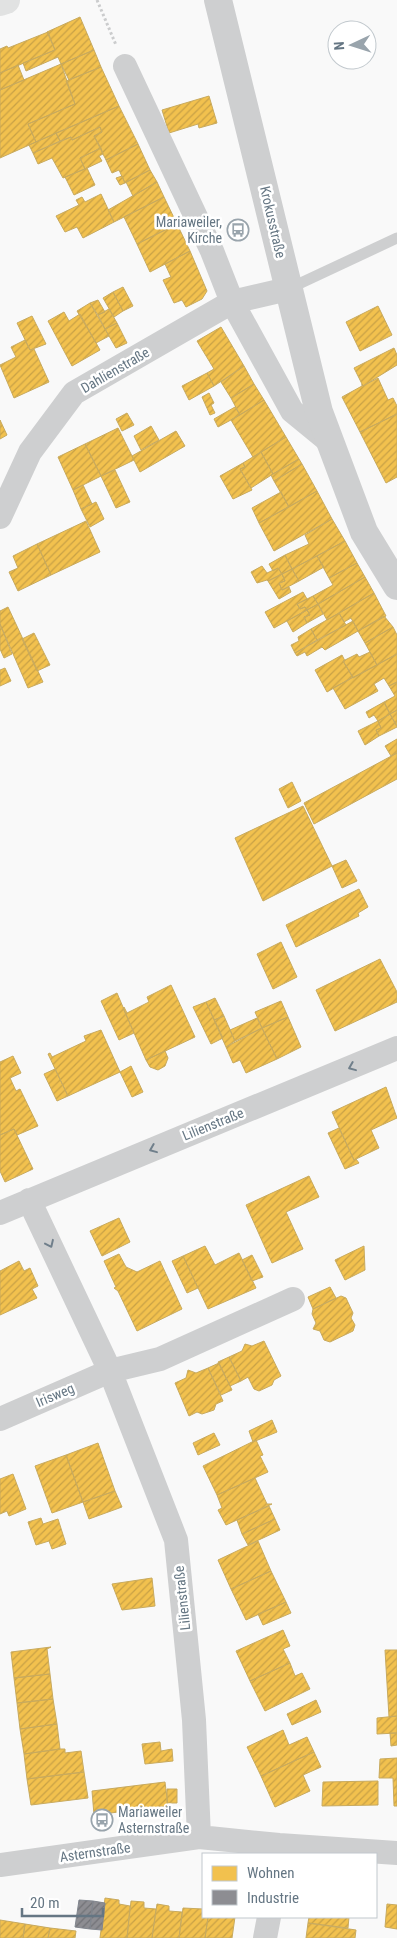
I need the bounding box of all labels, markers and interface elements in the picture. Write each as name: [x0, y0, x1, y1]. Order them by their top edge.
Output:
north arrow: [327, 20, 377, 70]
text: N: [331, 41, 347, 51]
street label: Krokusstraße: [257, 184, 289, 260]
place label: Mariaweiler, Kirche: [156, 214, 222, 246]
bus stop icon: Mariaweiler, Kirche: [226, 218, 250, 242]
street label: Dahlienstraße: [78, 344, 152, 396]
one-way arrow: [348, 1061, 357, 1071]
street label: Lilienstraße: [180, 1104, 246, 1144]
one-way arrow: [149, 1142, 158, 1153]
one-way arrow: [44, 1239, 54, 1248]
street label: Irisweg: [33, 1380, 77, 1410]
street label: Lilienstraße: [171, 1565, 193, 1631]
place label: Mariaweiler Asternstraße: [118, 1804, 190, 1836]
bus stop icon: Mariaweiler Asternstraße: [90, 1808, 114, 1832]
street label: Asternstraße: [59, 1839, 132, 1865]
legend: [202, 1853, 377, 1918]
text: Wohnen: [247, 1864, 295, 1882]
scale bar: [22, 1886, 104, 1918]
text: Industrie: [247, 1889, 299, 1907]
text: 20 m: [30, 1894, 60, 1912]

